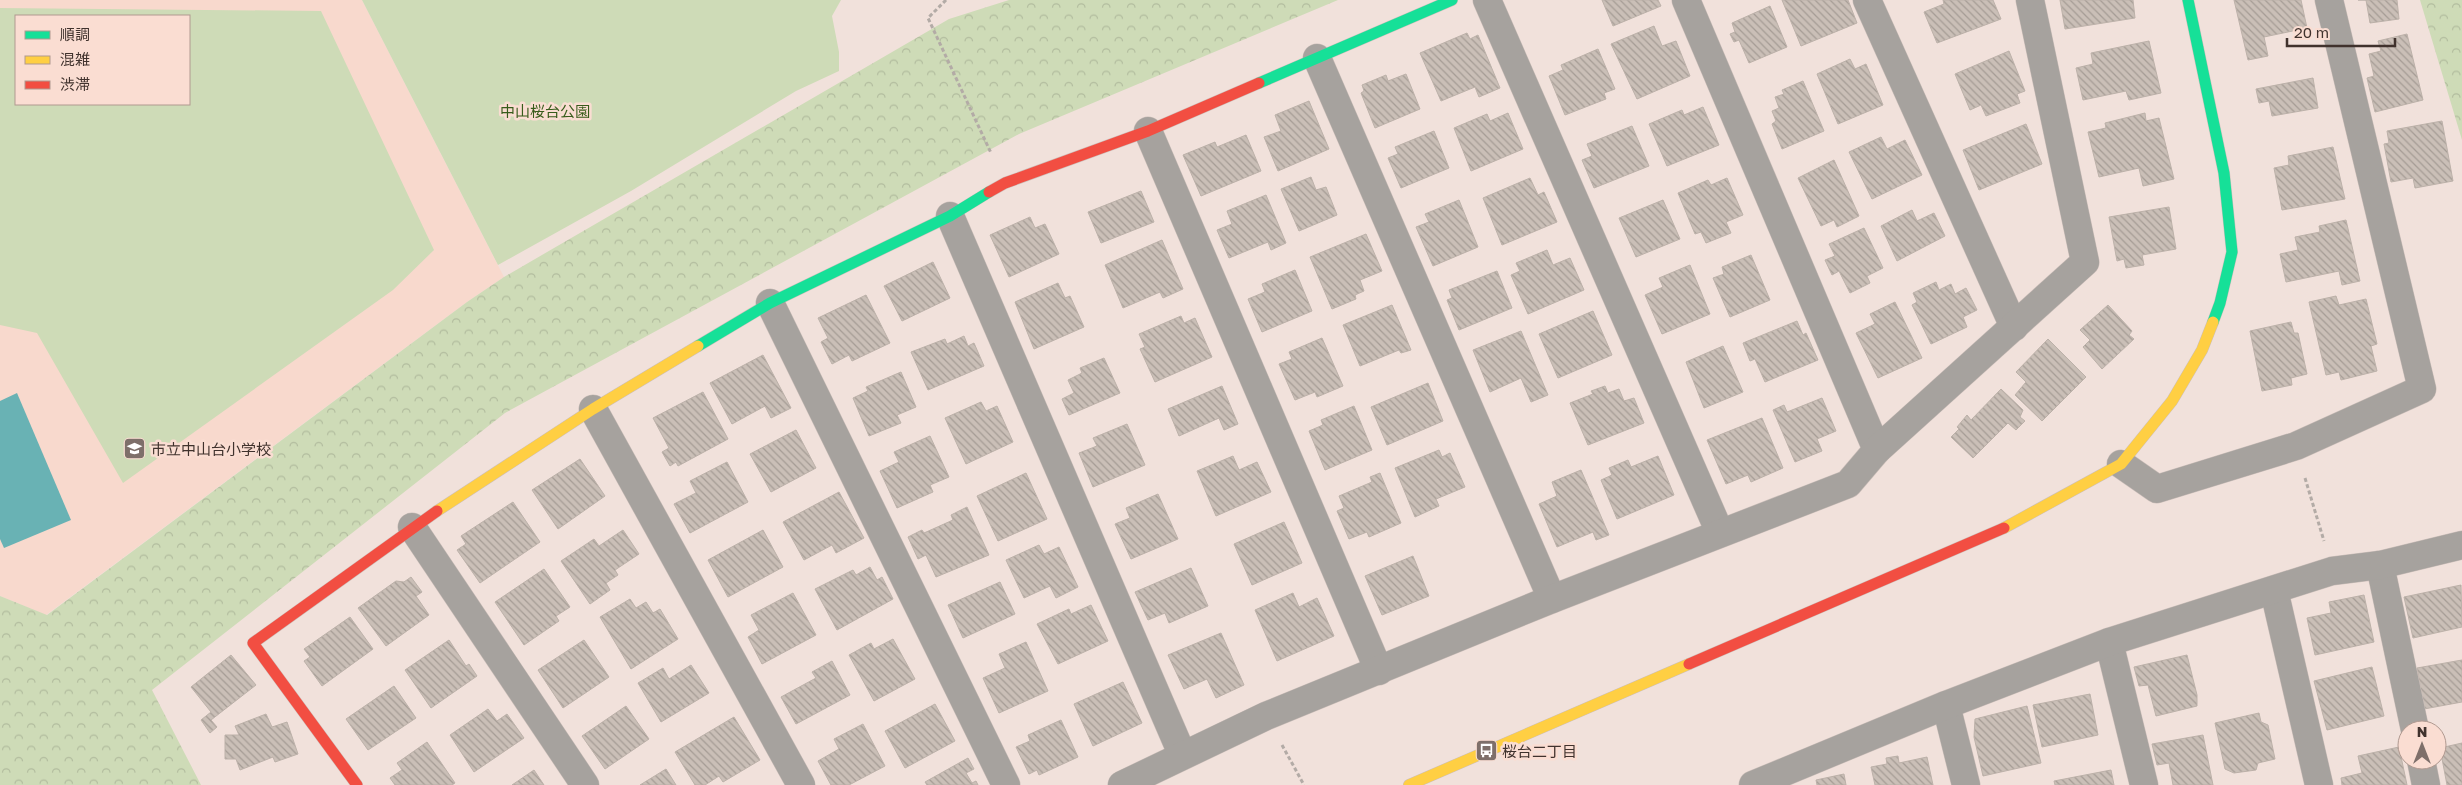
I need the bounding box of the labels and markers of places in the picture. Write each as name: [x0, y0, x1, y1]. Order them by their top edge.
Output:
school or university icon: 市立中山台小学校: [123, 437, 147, 461]
place label: 市立中山台小学校: [151, 440, 271, 458]
bus stop icon: 桜台二丁目: [1474, 739, 1498, 763]
place label: 桜台二丁目: [1502, 742, 1577, 760]

